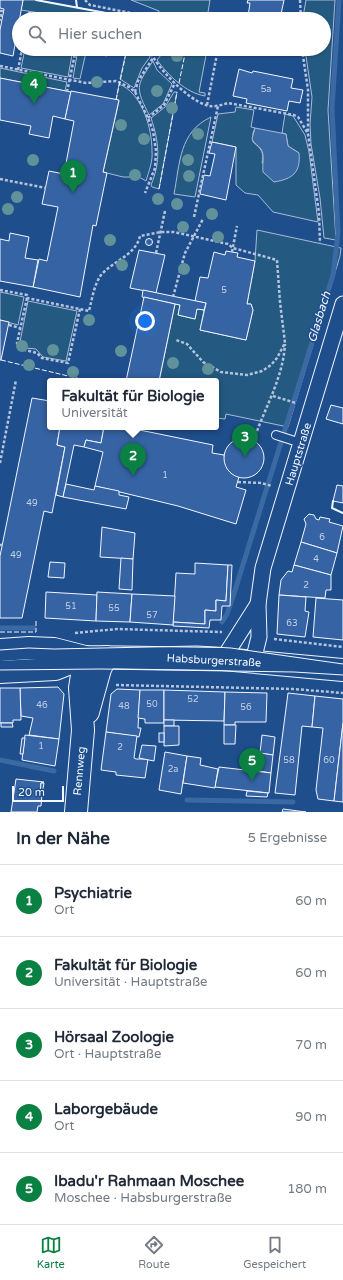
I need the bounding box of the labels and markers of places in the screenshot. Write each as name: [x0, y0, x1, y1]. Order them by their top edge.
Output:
pin: 4: [21, 71, 47, 104]
pin: 1: [60, 160, 86, 193]
pin: 3: [232, 424, 258, 457]
pin: 2: [120, 443, 146, 476]
pin: 5: [239, 748, 265, 781]

